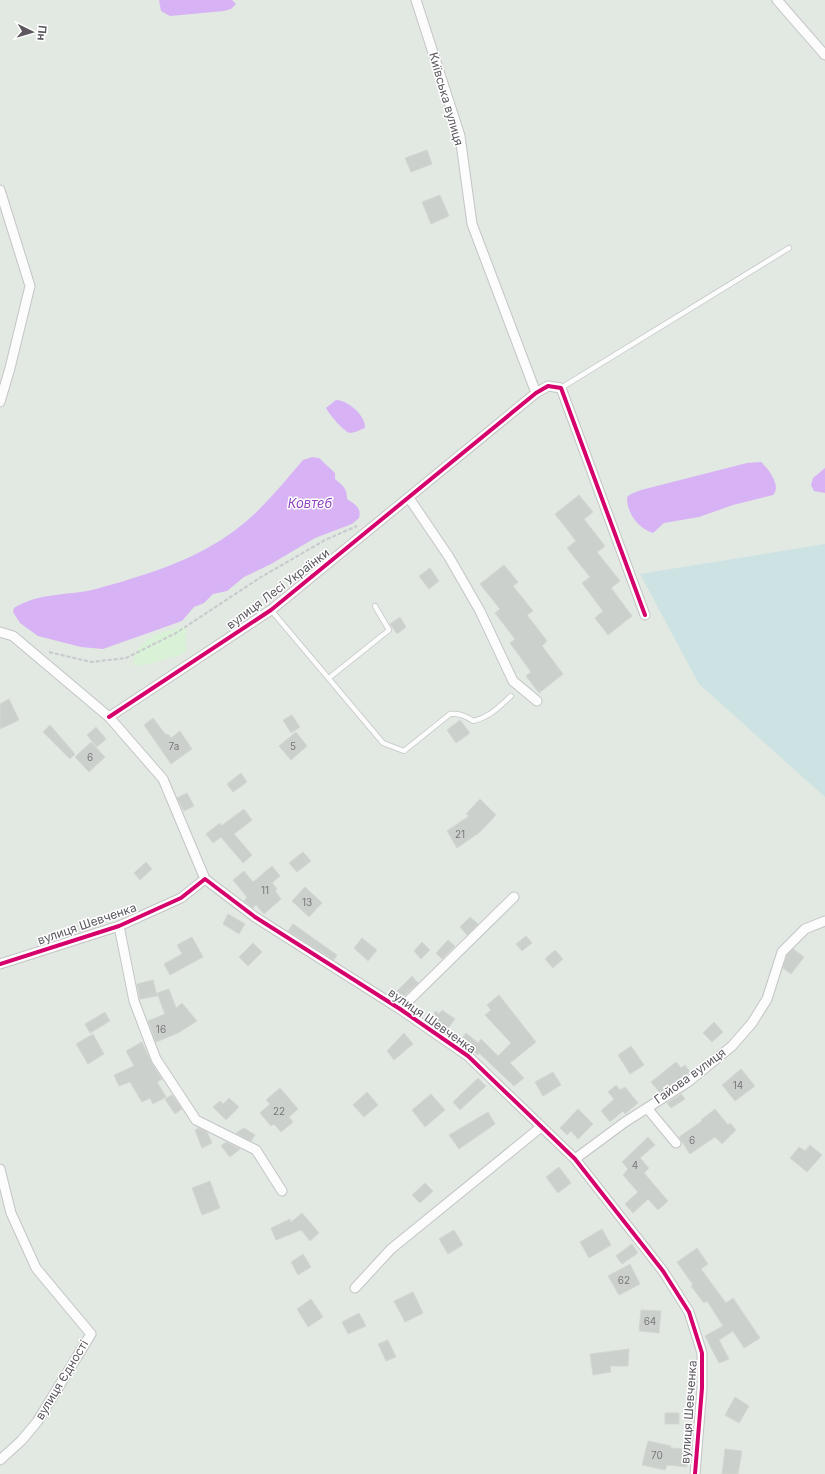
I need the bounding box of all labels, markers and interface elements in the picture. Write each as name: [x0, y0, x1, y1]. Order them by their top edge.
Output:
north arrow: [12, 12, 52, 52]
text: Пн: [34, 25, 50, 41]
street label: Київська вулиця: [426, 51, 467, 147]
water label: Ковтеб: [288, 495, 332, 511]
street label: вулиця Лесі Українки: [223, 545, 332, 632]
house number: 7а: [169, 740, 179, 752]
house number: 5: [290, 740, 296, 752]
house number: 6: [87, 751, 93, 763]
house number: 21: [455, 828, 465, 840]
house number: 11: [261, 884, 269, 896]
house number: 13: [302, 896, 312, 908]
street label: вулиця Шевченка: [35, 900, 138, 947]
street label: вулиця Шевченка: [386, 985, 479, 1056]
house number: 16: [156, 1023, 166, 1035]
street label: Гайова вулиця: [651, 1045, 728, 1107]
house number: 14: [733, 1079, 743, 1091]
house number: 22: [273, 1105, 285, 1117]
house number: 6: [689, 1134, 695, 1146]
house number: 4: [632, 1159, 638, 1171]
house number: 62: [618, 1274, 630, 1286]
house number: 64: [644, 1315, 656, 1327]
street label: вулиця Єдності: [32, 1337, 91, 1422]
street label: вулиця Шевченка: [677, 1360, 700, 1464]
house number: 70: [651, 1449, 663, 1461]

